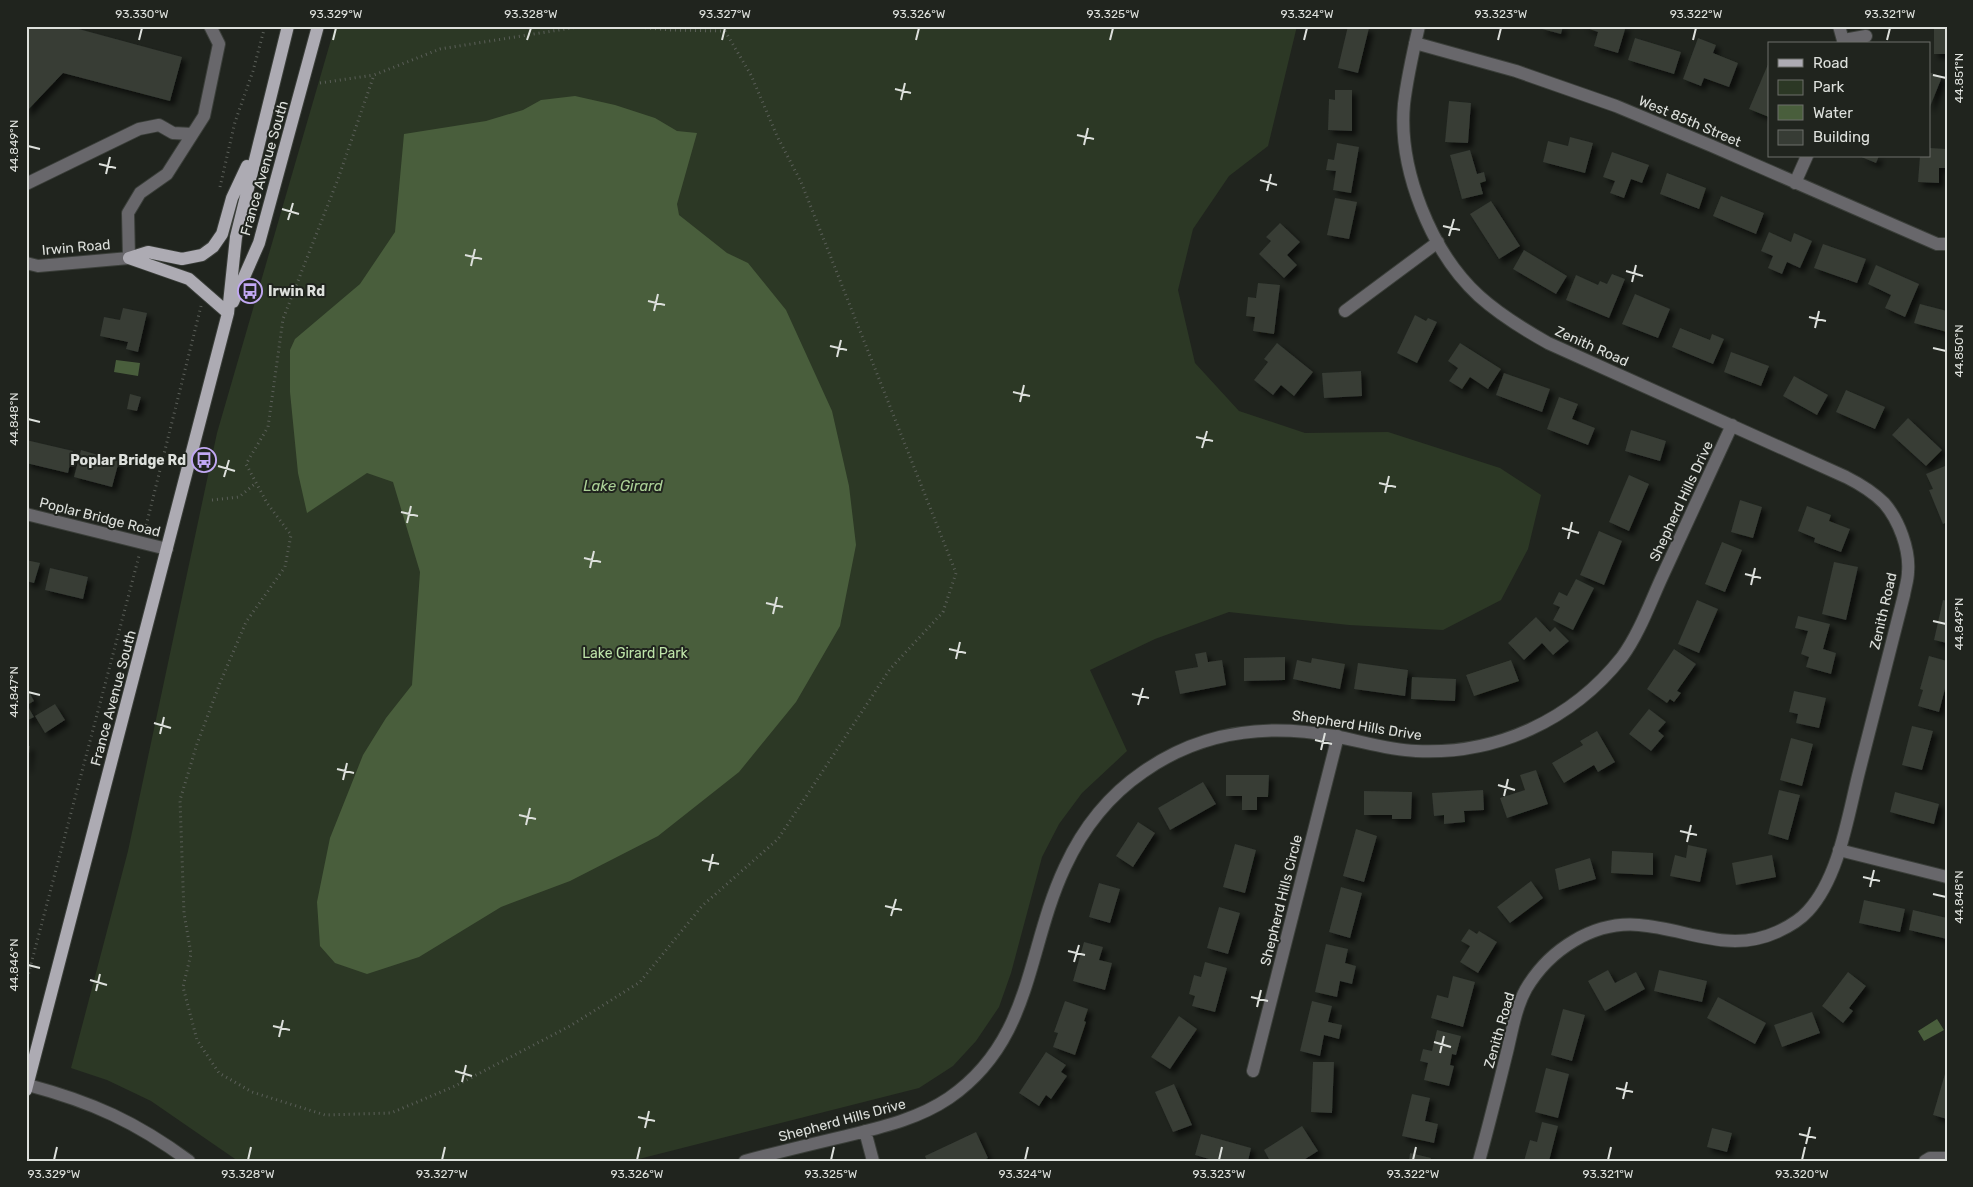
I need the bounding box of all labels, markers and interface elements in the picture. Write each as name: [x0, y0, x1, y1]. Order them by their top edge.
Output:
text: 93.330°W: [115, 7, 169, 21]
text: 93.329°W: [310, 7, 363, 21]
text: 93.328°W: [504, 7, 558, 21]
text: 93.327°W: [699, 7, 751, 21]
text: 93.326°W: [893, 7, 946, 21]
text: 93.325°W: [1087, 7, 1140, 21]
text: 93.324°W: [1280, 7, 1334, 21]
text: 93.323°W: [1475, 7, 1528, 21]
text: 93.322°W: [1670, 7, 1723, 21]
text: 93.321°W: [1865, 7, 1916, 21]
legend: [1768, 42, 1930, 158]
text: 44.851°N: [1952, 53, 1966, 103]
text: Road: [1813, 54, 1849, 72]
text: Park: [1813, 78, 1844, 96]
street label: West 85th Street: [1636, 92, 1744, 151]
street label: France Avenue South: [237, 99, 292, 238]
text: Water: [1813, 104, 1853, 122]
text: 44.849°N: [7, 120, 21, 172]
text: Building: [1813, 128, 1870, 146]
street label: Irwin Road: [41, 236, 111, 259]
bus stop icon: Irwin Rd: [237, 278, 263, 304]
place label: Irwin Rd: [268, 283, 325, 300]
street label: Zenith Road: [1552, 323, 1631, 370]
text: 44.850°N: [1952, 324, 1966, 378]
text: 44.848°N: [7, 392, 21, 446]
street label: Shepherd Hills Drive: [1646, 438, 1717, 564]
bus stop icon: Poplar Bridge Rd: [191, 447, 217, 473]
place label: Poplar Bridge Rd: [70, 452, 186, 469]
water label: Lake Girard: [583, 477, 664, 495]
street label: Poplar Bridge Road: [38, 494, 162, 541]
street label: Zenith Road: [1866, 571, 1901, 651]
text: 44.849°N: [1952, 598, 1966, 650]
street label: France Avenue South: [87, 628, 140, 768]
park label: Lake Girard Park: [582, 645, 689, 662]
text: 44.847°N: [7, 666, 21, 718]
street label: Shepherd Hills Drive: [1291, 707, 1423, 744]
street label: Shepherd Hills Circle: [1257, 833, 1306, 967]
text: 44.848°N: [1952, 870, 1966, 924]
text: 44.846°N: [7, 939, 21, 991]
street label: Zenith Road: [1480, 990, 1518, 1070]
street label: Shepherd Hills Drive: [777, 1095, 908, 1146]
text: 93.329°W: [28, 1167, 81, 1181]
text: 93.328°W: [221, 1167, 275, 1181]
text: 93.327°W: [416, 1167, 468, 1181]
text: 93.326°W: [611, 1167, 664, 1181]
text: 93.325°W: [805, 1167, 858, 1181]
text: 93.324°W: [998, 1167, 1052, 1181]
text: 93.323°W: [1193, 1167, 1246, 1181]
text: 93.322°W: [1387, 1167, 1440, 1181]
text: 93.321°W: [1583, 1167, 1634, 1181]
text: 93.320°W: [1775, 1167, 1829, 1181]

